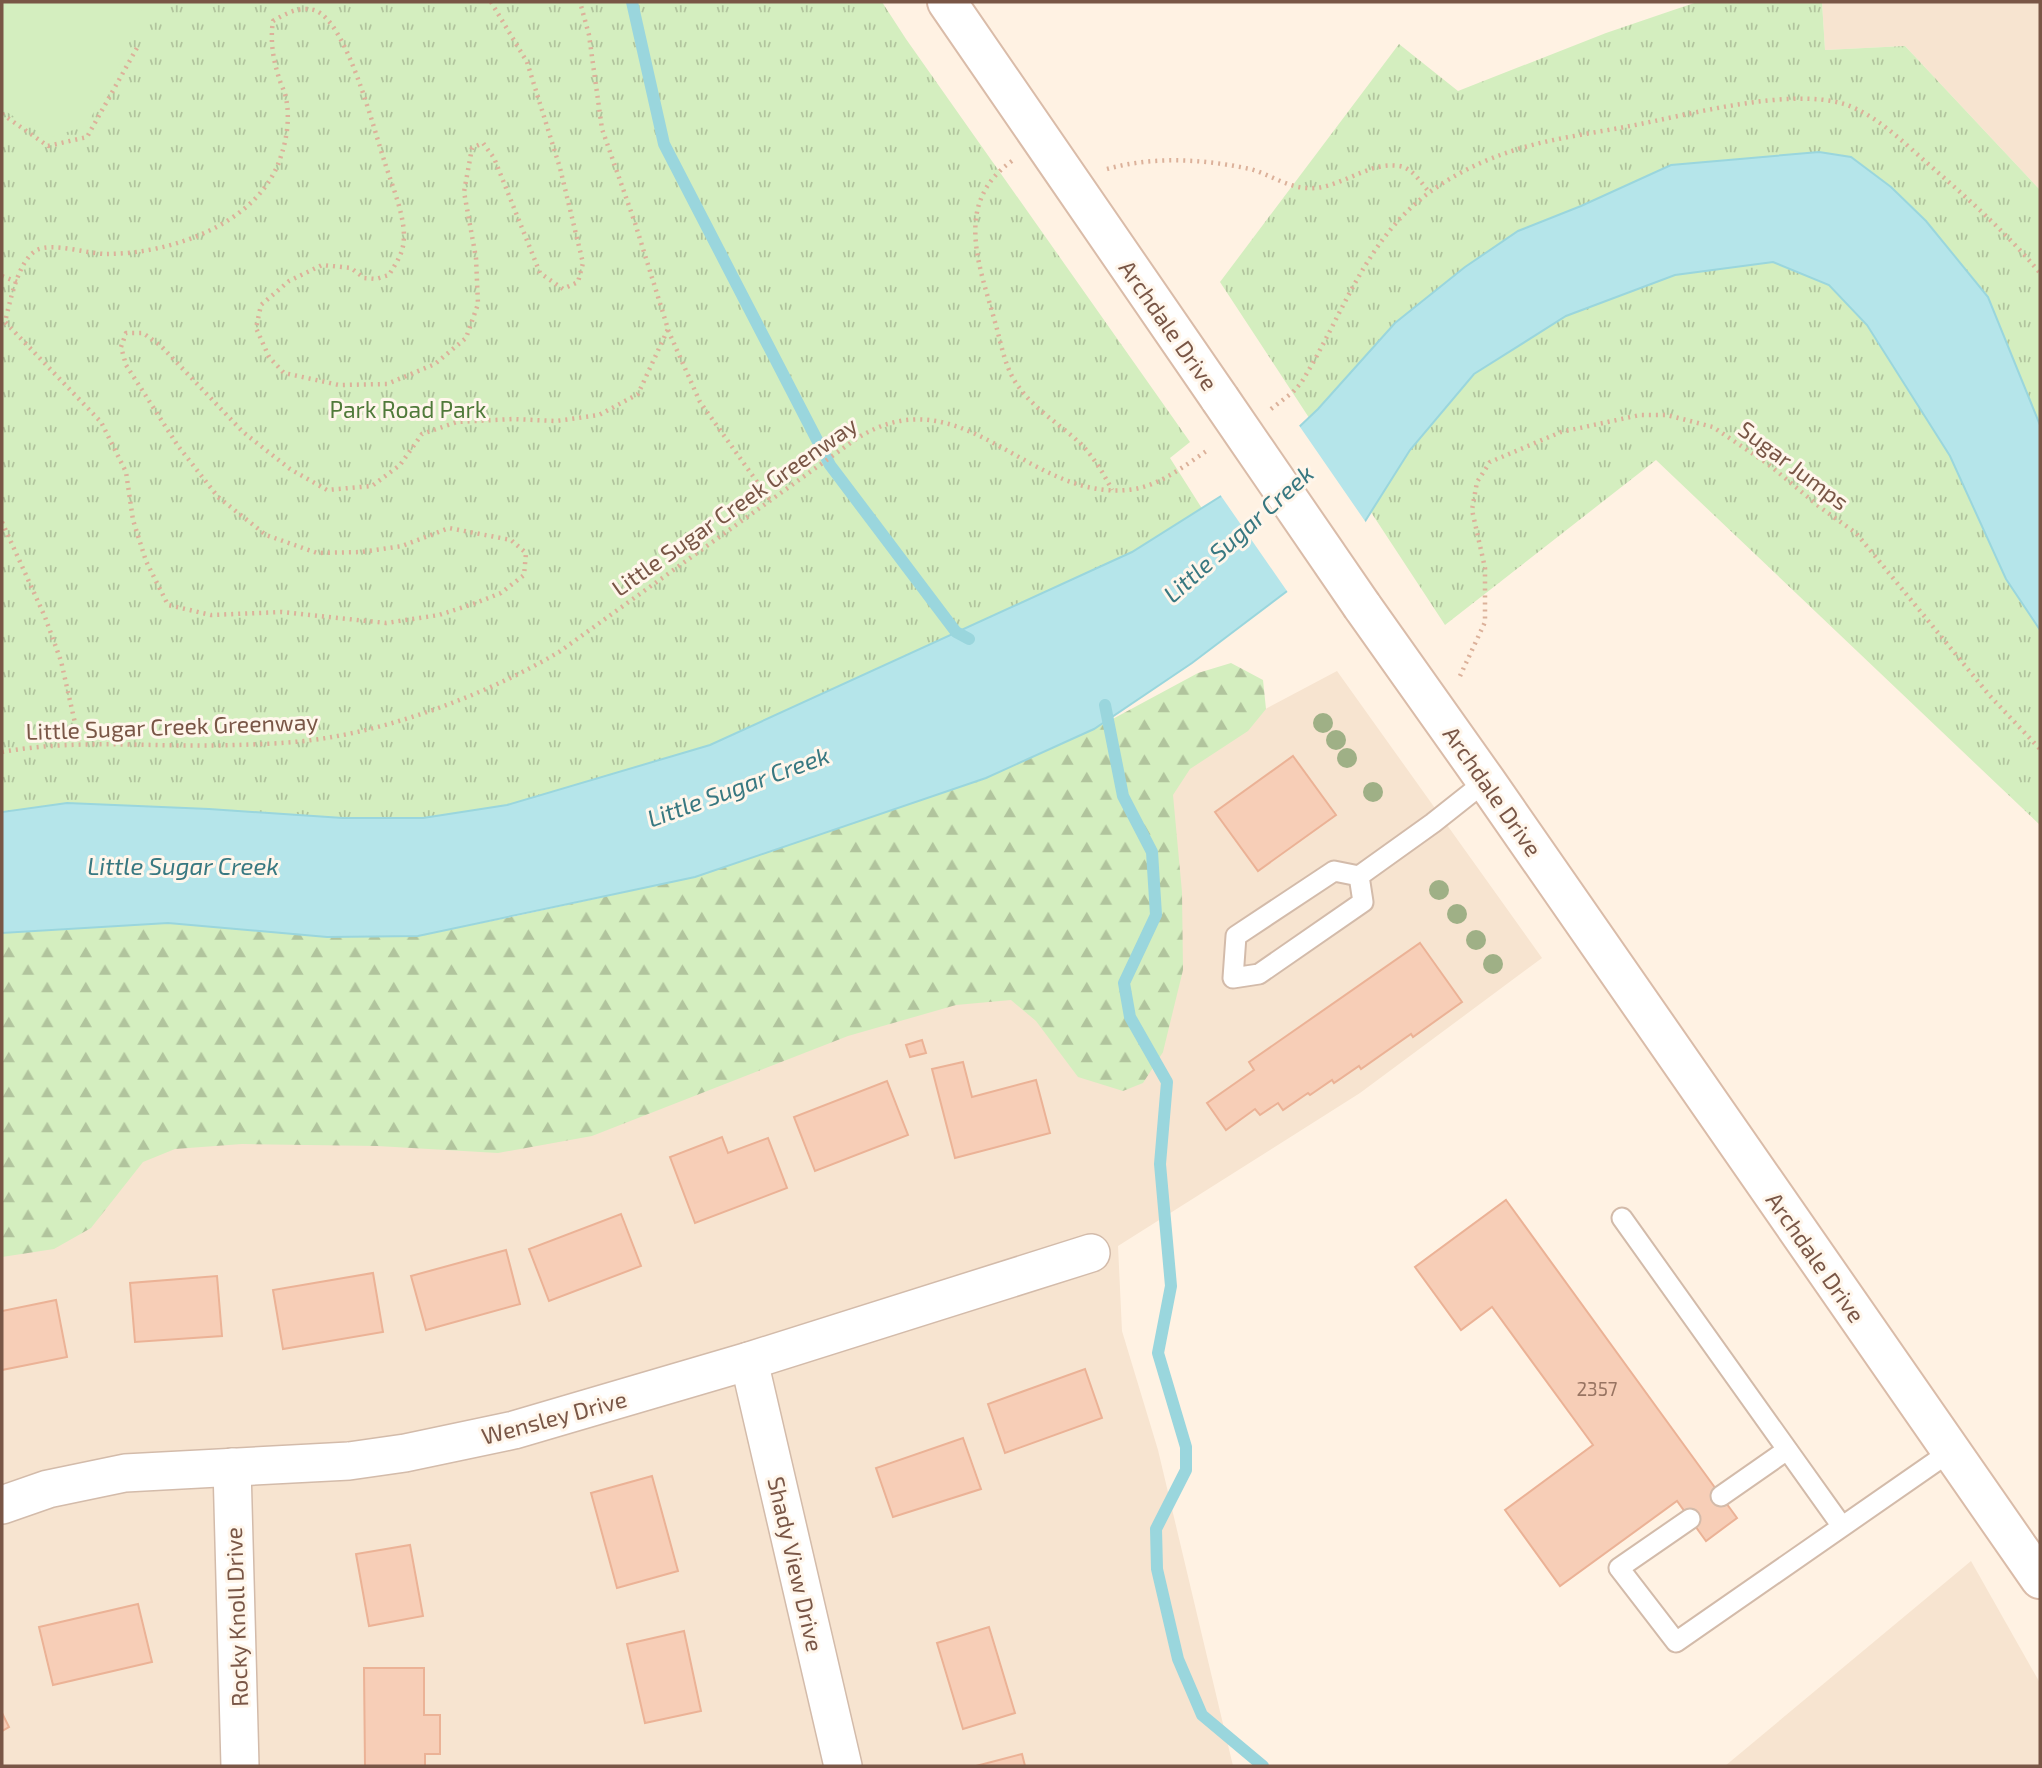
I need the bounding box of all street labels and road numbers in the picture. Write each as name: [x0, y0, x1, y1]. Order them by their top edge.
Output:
street label: Archdale Drive: [1114, 254, 1224, 396]
street label: Little Sugar Creek Greenway: [606, 410, 862, 602]
street label: Sugar Jumps: [1733, 414, 1855, 516]
street label: Little Sugar Creek Greenway: [25, 707, 319, 745]
street label: Archdale Drive: [1438, 720, 1548, 862]
street label: Archdale Drive: [1761, 1186, 1871, 1328]
street label: Wensley Drive: [478, 1384, 630, 1450]
street label: Shady View Drive: [762, 1474, 830, 1654]
street label: Rocky Knoll Drive: [219, 1527, 253, 1707]

